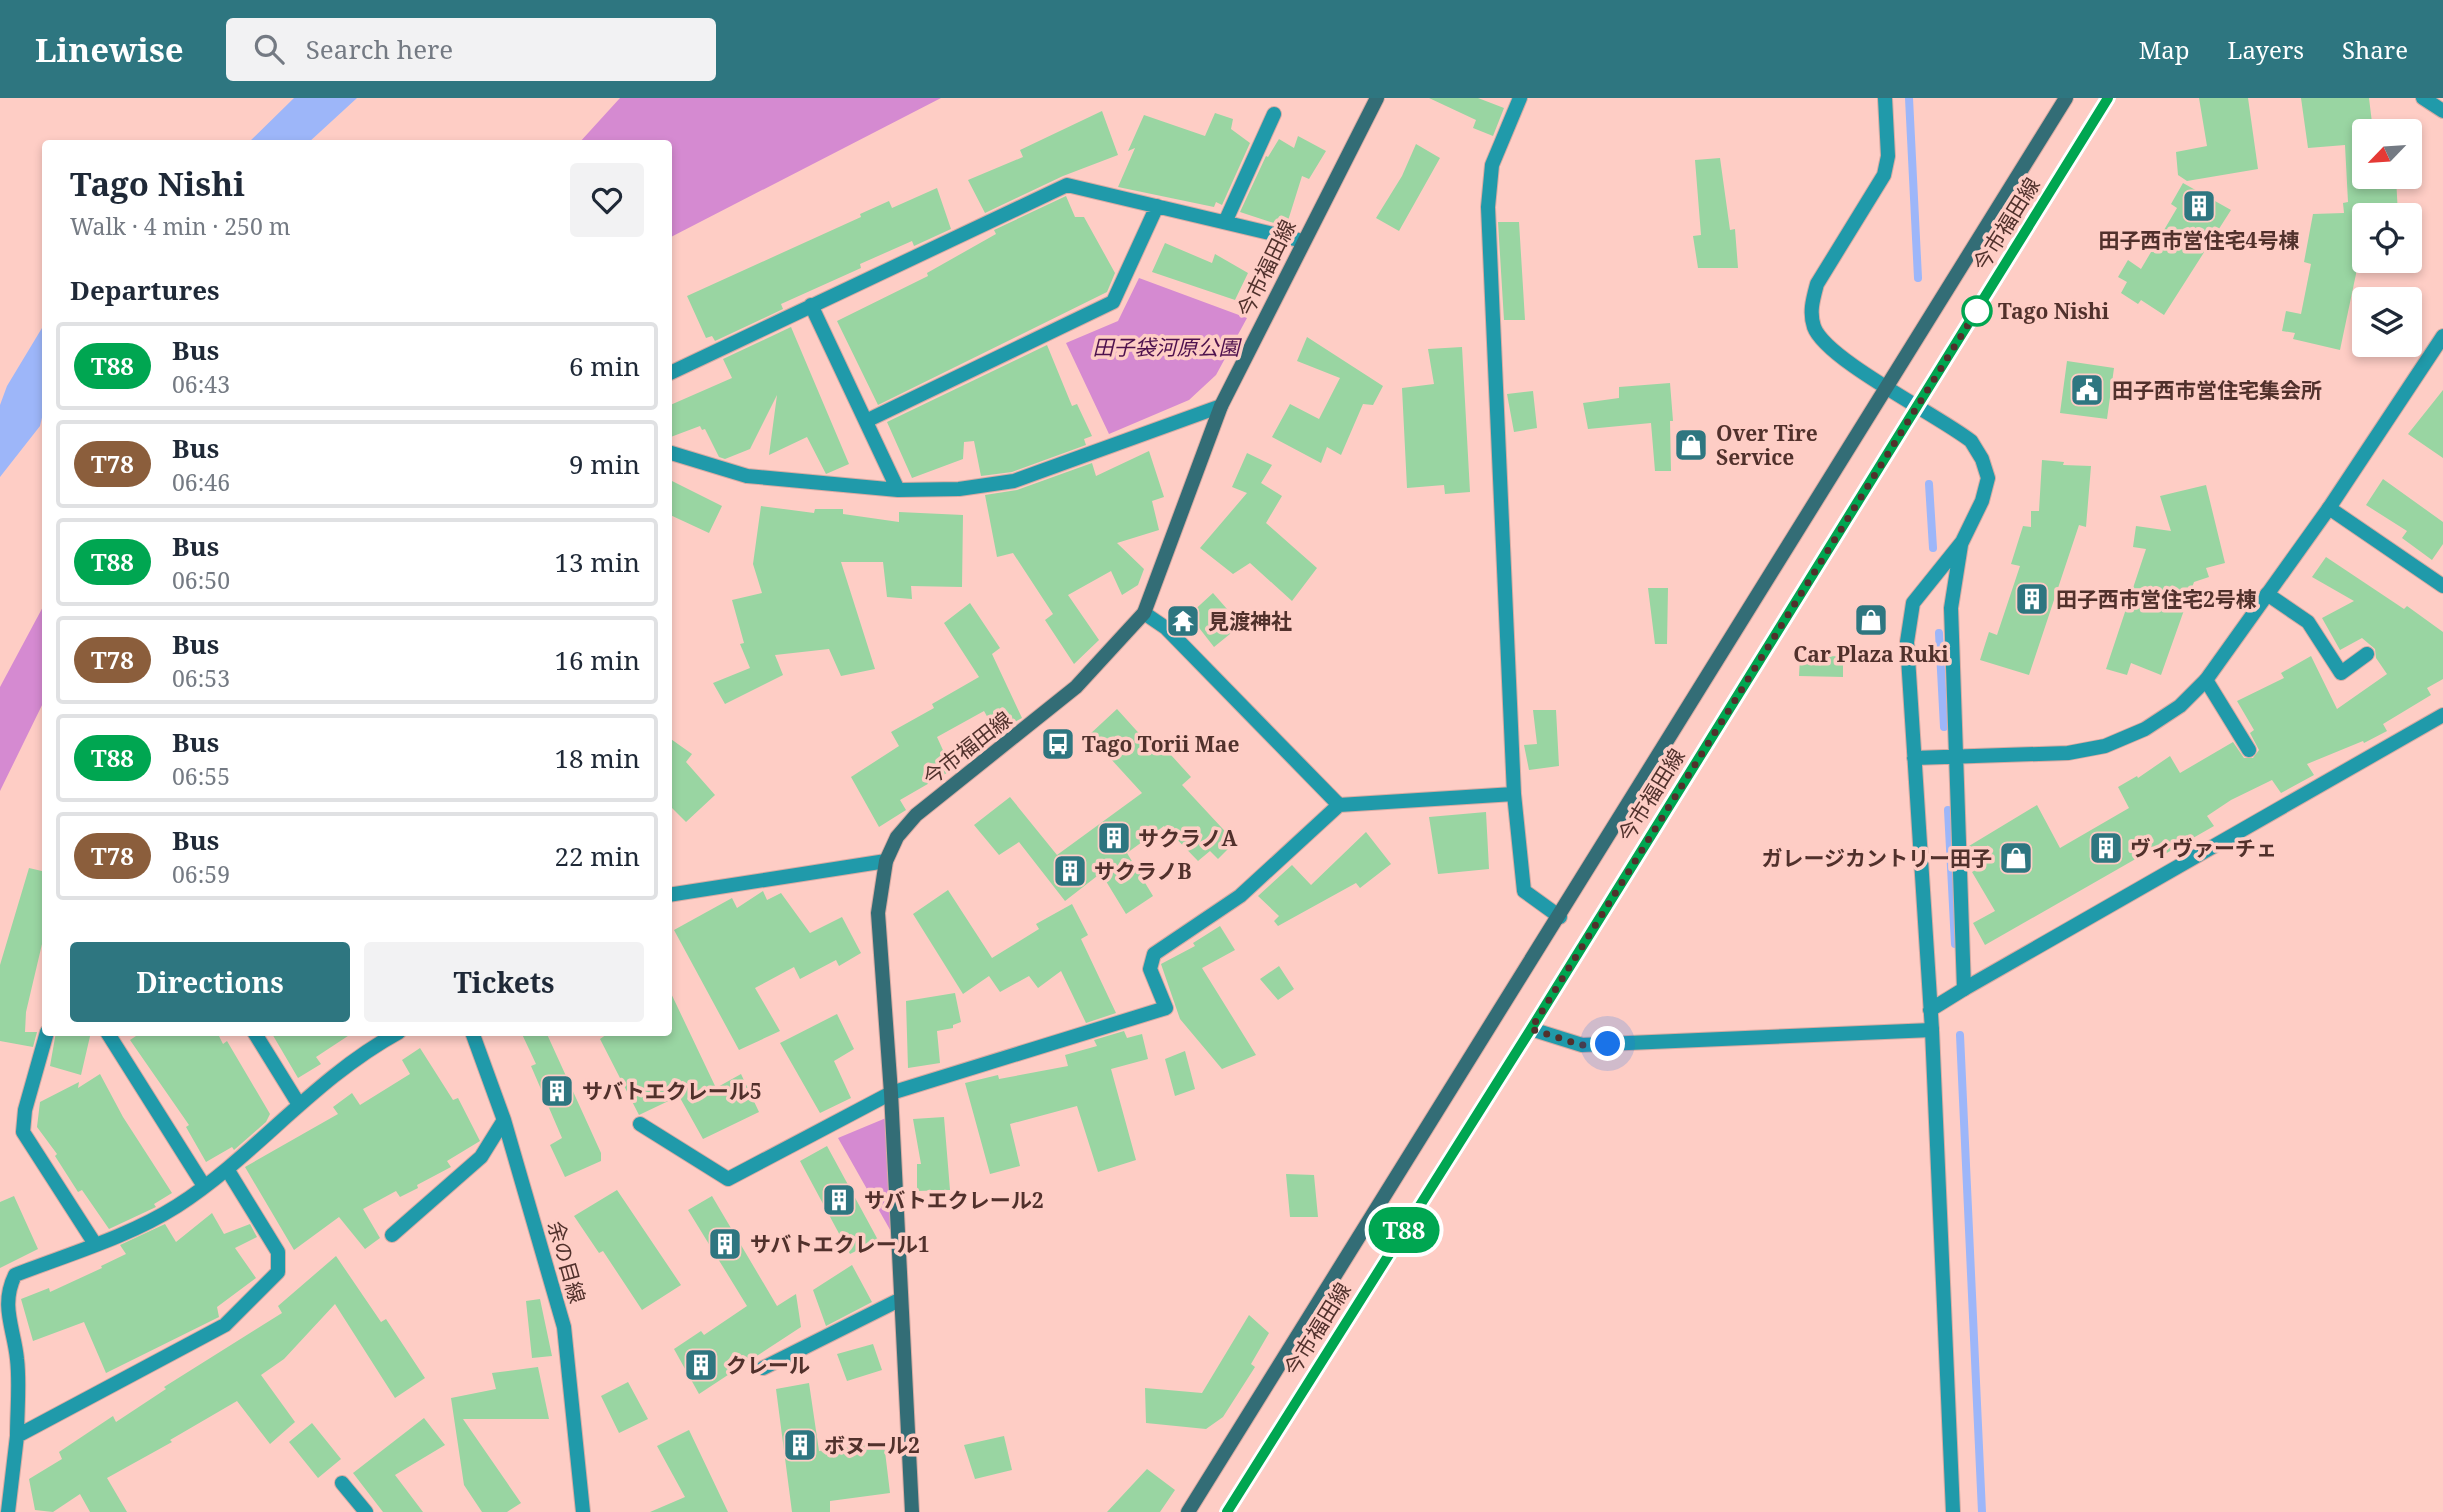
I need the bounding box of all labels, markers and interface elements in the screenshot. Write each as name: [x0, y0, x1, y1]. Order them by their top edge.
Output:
search box: [226, 18, 716, 81]
text: Linewise: [35, 27, 184, 72]
icon: search: [250, 30, 288, 68]
text: Search here: [306, 31, 453, 67]
text: Map: [2139, 33, 2190, 66]
text: Layers: [2228, 33, 2304, 66]
text: Share: [2342, 33, 2408, 66]
north arrow: [2352, 119, 2422, 189]
map controls: [2352, 119, 2422, 357]
text: Tago Nishi: [70, 161, 245, 206]
button: heart: [570, 163, 644, 237]
street label: 今市福田線: [1966, 172, 2046, 276]
building icon: 田子西市営住宅4号棟: [2180, 187, 2218, 225]
button: locate: [2352, 203, 2422, 273]
text: Walk · 4 min · 250 m: [70, 210, 290, 242]
street label: 今市福田線: [1230, 215, 1302, 321]
place label: 田子西市営住宅4号棟: [2099, 226, 2299, 254]
text: Departures: [70, 272, 220, 308]
button: layers: [2352, 287, 2422, 357]
marker: Tago Nishi: [1962, 296, 1992, 326]
place label: Tago Nishi: [1998, 297, 2110, 325]
text: Bus: [172, 332, 219, 368]
park label: 田子袋河原公園: [1093, 333, 1242, 361]
text: 6 min: [569, 348, 640, 384]
text: T88: [91, 349, 134, 382]
text: 06:43: [172, 368, 230, 400]
public building icon: 田子西市営住宅集会所: [2068, 371, 2106, 409]
place label: 田子西市営住宅集会所: [2112, 376, 2322, 404]
place label: Over Tire Service: [1716, 419, 1818, 471]
shop icon: Over Tire Service: [1672, 426, 1710, 464]
text: Bus: [172, 430, 219, 466]
text: 9 min: [569, 446, 640, 482]
text: T78: [91, 447, 134, 480]
text: 06:46: [172, 466, 230, 498]
text: Bus: [172, 528, 219, 564]
text: 13 min: [555, 544, 640, 580]
text: T88: [91, 545, 134, 578]
text: 06:50: [172, 564, 230, 596]
building icon: 田子西市営住宅2号棟: [2013, 580, 2051, 618]
place label: 田子西市営住宅2号棟: [2056, 585, 2257, 613]
shop icon: Car Plaza Ruki: [1852, 601, 1890, 639]
temple icon: 見渡神社: [1164, 602, 1202, 640]
place label: 見渡神社: [1208, 607, 1292, 635]
text: Bus: [172, 626, 219, 662]
place label: Car Plaza Ruki: [1793, 640, 1949, 668]
text: 16 min: [555, 642, 640, 678]
text: T78: [91, 643, 134, 676]
text: 06:53: [172, 662, 230, 694]
street label: 今市福田線: [917, 705, 1017, 791]
text: Bus: [172, 724, 219, 760]
bus stop icon: Tago Torii Mae: [1039, 725, 1077, 763]
place label: Tago Torii Mae: [1082, 730, 1239, 758]
text: 18 min: [555, 740, 640, 776]
text: T88: [91, 741, 134, 774]
street label: 今市福田線: [1611, 743, 1691, 847]
text: 06:55: [172, 760, 230, 792]
building icon: サクラノA: [1095, 819, 1133, 857]
text: Bus: [172, 822, 219, 858]
place label: サクラノA: [1138, 824, 1238, 852]
building icon: ヴィヴァーチェ: [2087, 829, 2125, 867]
place label: ヴィヴァーチェ: [2130, 834, 2277, 862]
text: 22 min: [555, 838, 640, 874]
text: T78: [91, 839, 134, 872]
shop icon: ガレージカントリー田子: [1997, 839, 2035, 877]
place label: ガレージカントリー田子: [1761, 844, 1992, 872]
building icon: サクラノB: [1051, 852, 1089, 890]
place label: サクラノB: [1094, 857, 1192, 885]
text: 06:59: [172, 858, 230, 890]
button: Directions: [70, 942, 350, 1022]
button: Tickets: [364, 942, 644, 1022]
your location: [1590, 1026, 1625, 1061]
building icon: サバトエクレール5: [538, 1072, 576, 1110]
place label: サバトエクレール5: [582, 1077, 762, 1105]
building icon: サバトエクレール2: [820, 1181, 858, 1219]
place label: サバトエクレール2: [864, 1186, 1044, 1214]
line badge: T88: [1364, 1207, 1444, 1253]
text: T88: [1383, 1213, 1425, 1246]
street label: 余の目線: [542, 1218, 592, 1306]
building icon: サバトエクレール1: [706, 1225, 744, 1263]
place label: サバトエクレール1: [750, 1230, 930, 1258]
street label: 今市福田線: [1277, 1277, 1357, 1381]
building icon: クレール: [682, 1346, 720, 1384]
place label: クレール: [726, 1351, 810, 1379]
building icon: ボヌール2: [781, 1426, 819, 1464]
place label: ボヌール2: [824, 1431, 920, 1459]

